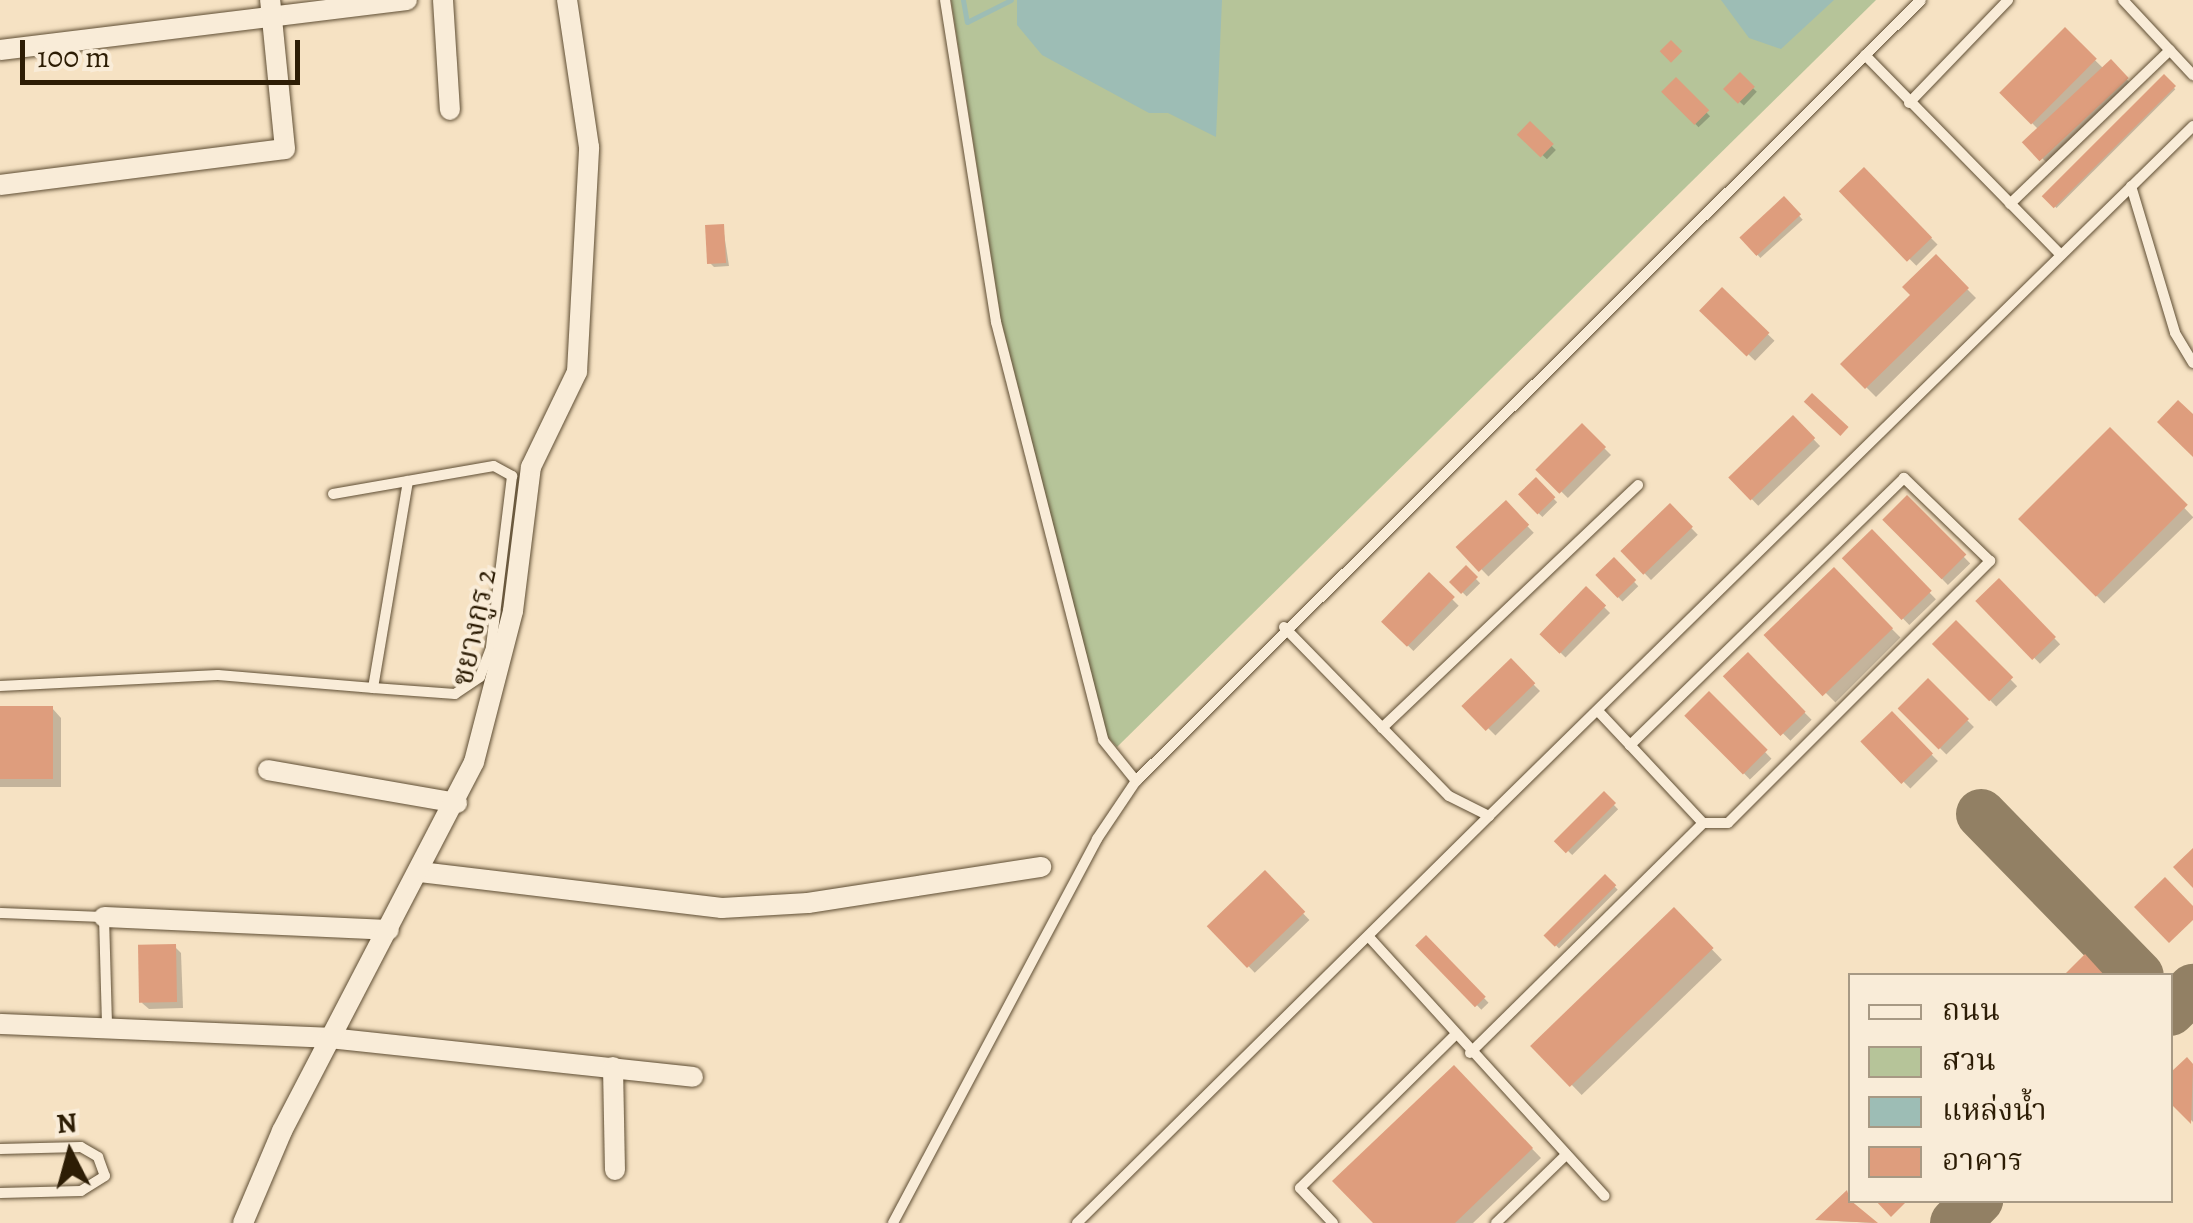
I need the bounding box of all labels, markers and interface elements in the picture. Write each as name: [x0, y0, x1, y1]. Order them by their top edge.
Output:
scale bar: [25, 20, 305, 82]
text: 100 m: [37, 37, 110, 77]
street label: ชยางกูร 2: [444, 565, 504, 689]
legend: [1848, 973, 2173, 1203]
text: ถนน: [1942, 990, 2000, 1030]
text: สวน: [1942, 1040, 1996, 1080]
text: แหล่งน้ำ: [1942, 1090, 2047, 1130]
north arrow: [20, 1103, 120, 1203]
text: N: [55, 1103, 79, 1143]
text: อาคาร: [1942, 1140, 2023, 1180]

